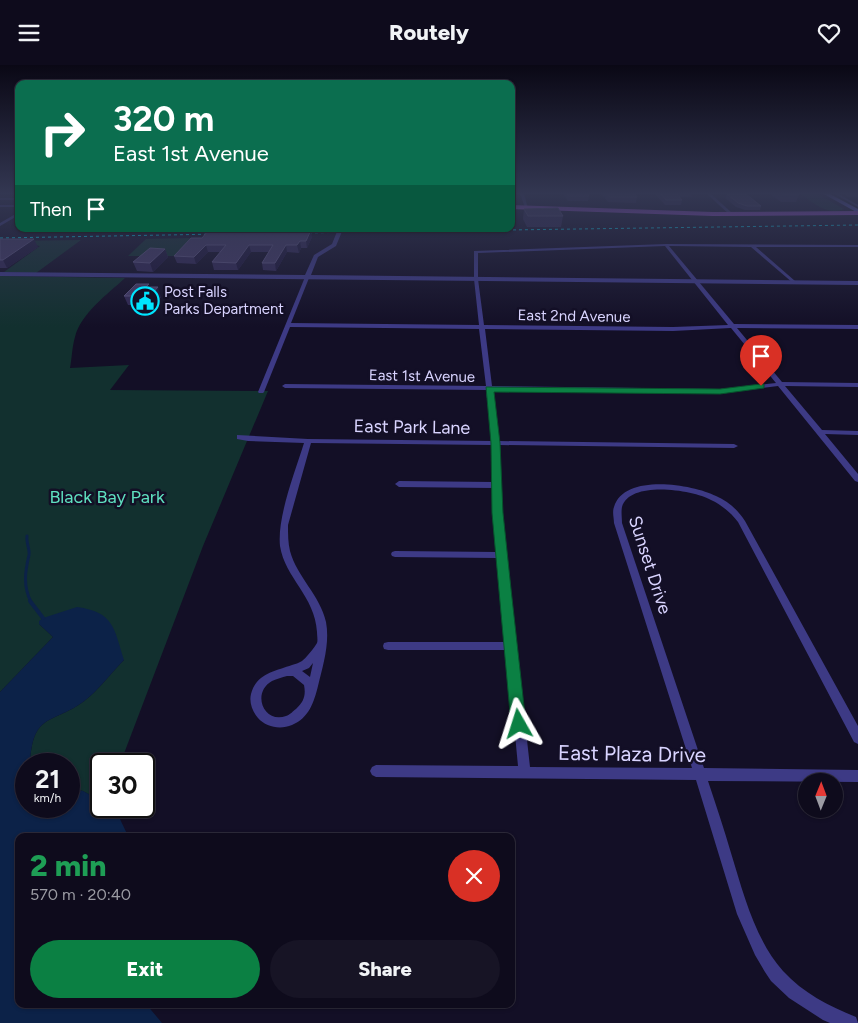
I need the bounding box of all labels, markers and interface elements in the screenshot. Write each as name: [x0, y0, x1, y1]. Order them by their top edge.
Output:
icon: menu: [15, 19, 43, 47]
text: Routely: [389, 19, 469, 46]
icon: heart: [815, 19, 843, 47]
text: 320 m: [113, 98, 214, 140]
icon: right: [30, 100, 95, 165]
text: East 1st Avenue: [113, 140, 269, 167]
icon: arrive: [82, 195, 110, 223]
text: Then: [30, 198, 72, 221]
place label: Post Falls Parks Department: [164, 283, 284, 318]
public building icon: Post Falls Parks Department: [130, 286, 160, 316]
street label: East 2nd Avenue: [517, 306, 631, 326]
pin: [740, 335, 782, 386]
icon: arrive: [747, 342, 775, 370]
street label: East 1st Avenue: [369, 366, 475, 386]
street label: East Park Lane: [354, 415, 471, 439]
park label: Black Bay Park: [49, 486, 165, 508]
street label: Sunset Drive: [624, 513, 676, 617]
position arrow: [492, 697, 544, 749]
street label: East Plaza Drive: [558, 740, 706, 767]
speed limit sign: 30: [90, 753, 155, 818]
text: 21: [35, 764, 60, 794]
north arrow: [798, 773, 842, 817]
map controls: [798, 773, 843, 818]
text: km/h: [34, 791, 61, 805]
text: 2 min: [30, 847, 107, 884]
button: close: [448, 850, 500, 902]
text: 570 m · 20:40: [30, 885, 131, 904]
button: Exit: [30, 940, 260, 998]
button: Share: [270, 940, 500, 998]

